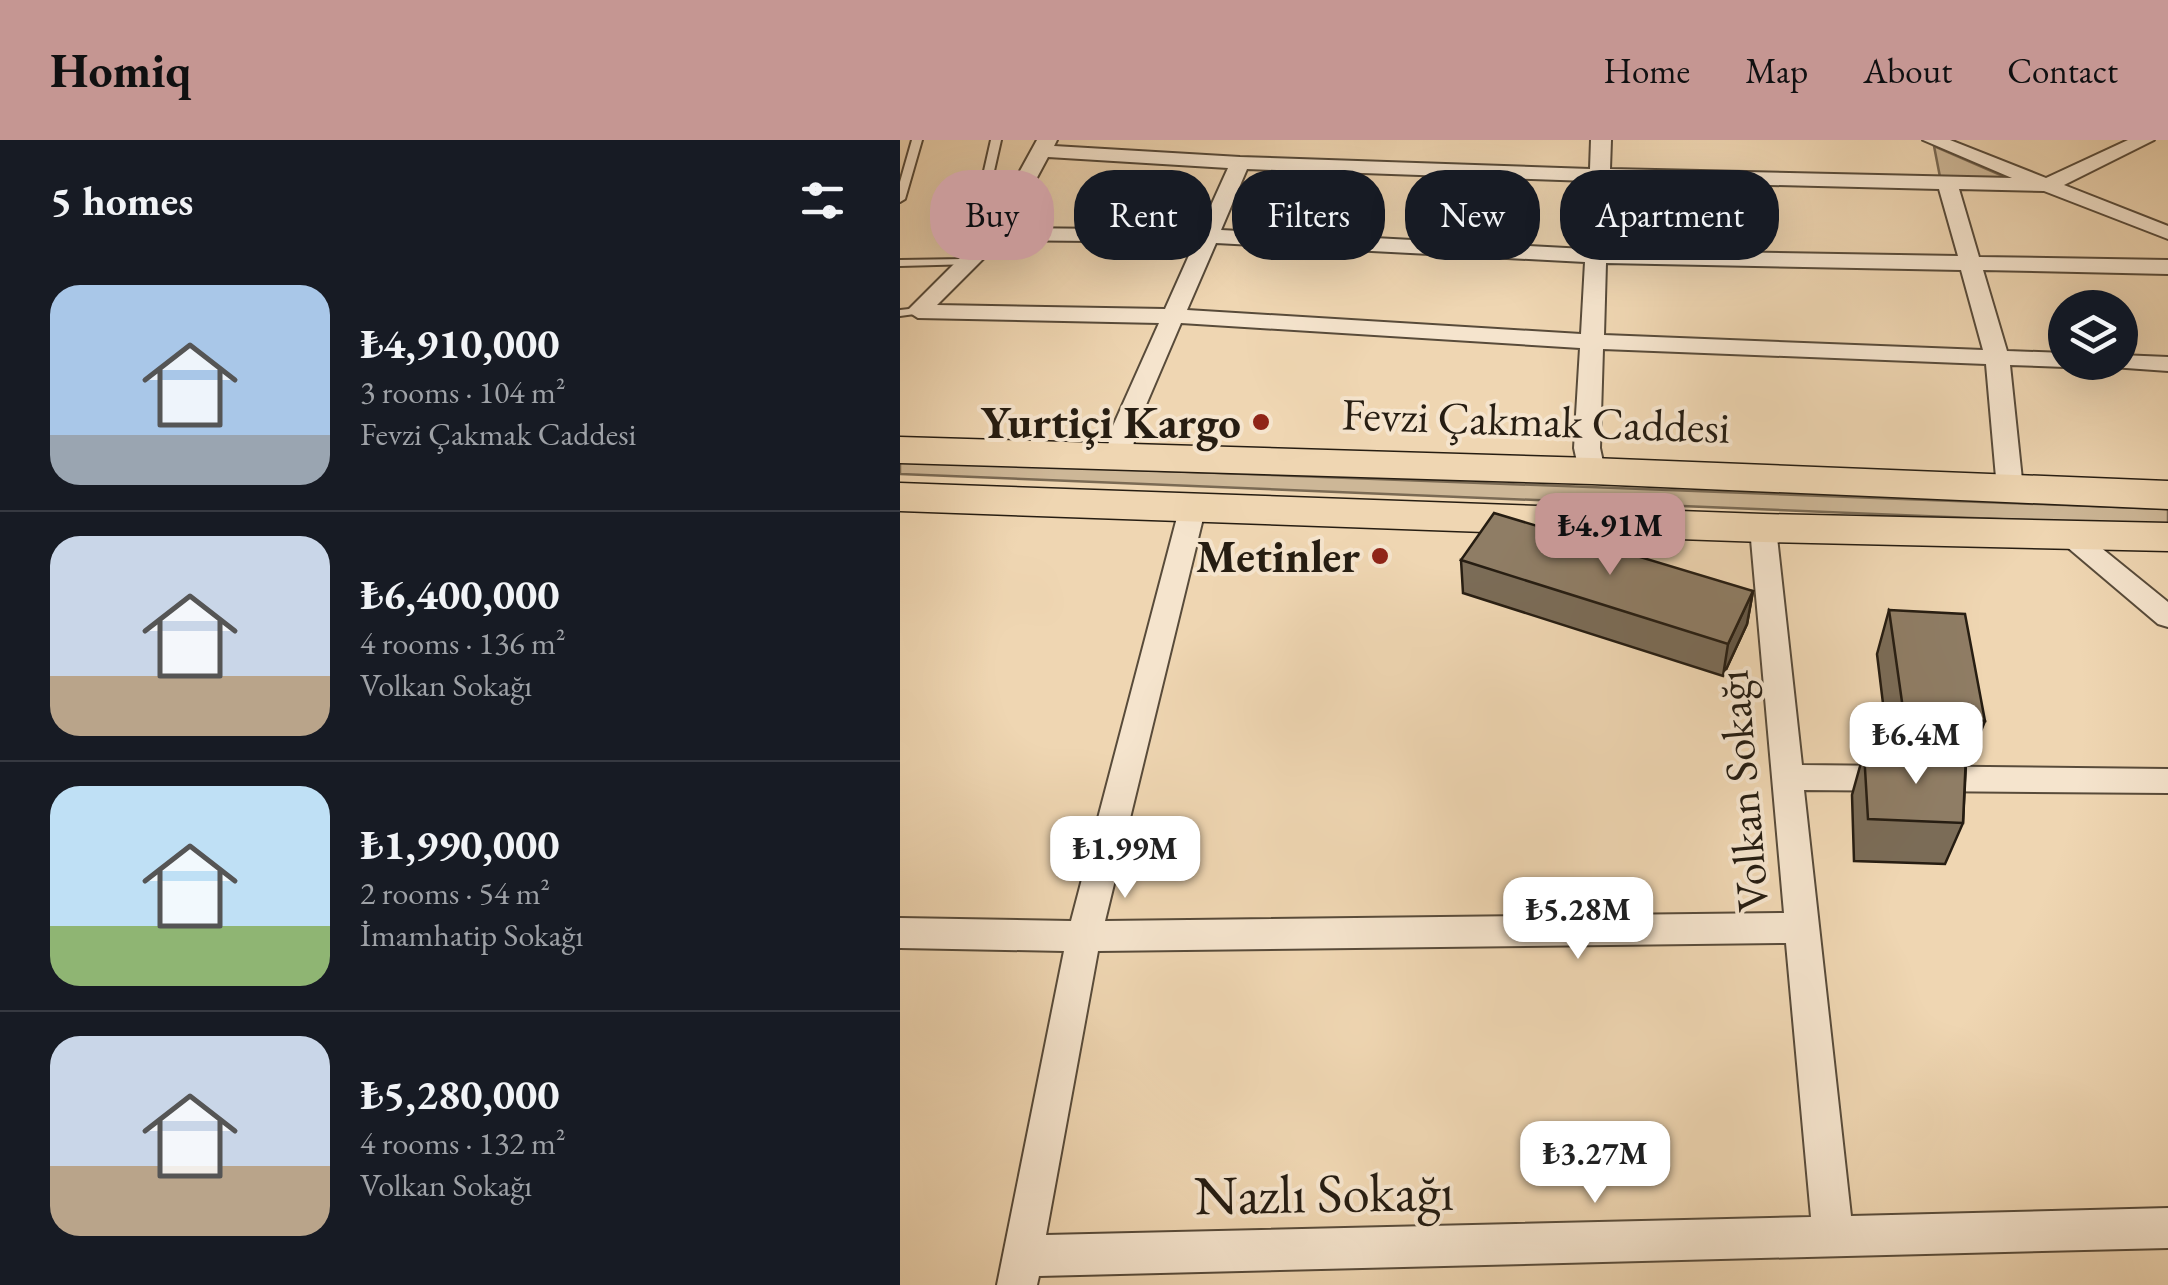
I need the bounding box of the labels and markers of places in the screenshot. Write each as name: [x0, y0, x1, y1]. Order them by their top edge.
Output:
place label: Yurtiçi Kargo: [981, 393, 1241, 452]
marker: Yurtiçi Kargo: [1250, 411, 1272, 433]
pin: ₺4.91M: [1529, 493, 1691, 578]
place label: Metinler: [1196, 527, 1360, 585]
marker: Metinler: [1369, 545, 1391, 567]
pin: ₺6.4M: [1846, 702, 1986, 787]
pin: ₺1.99M: [1044, 816, 1206, 901]
pin: ₺5.28M: [1497, 877, 1659, 962]
pin: ₺3.27M: [1514, 1121, 1676, 1206]

